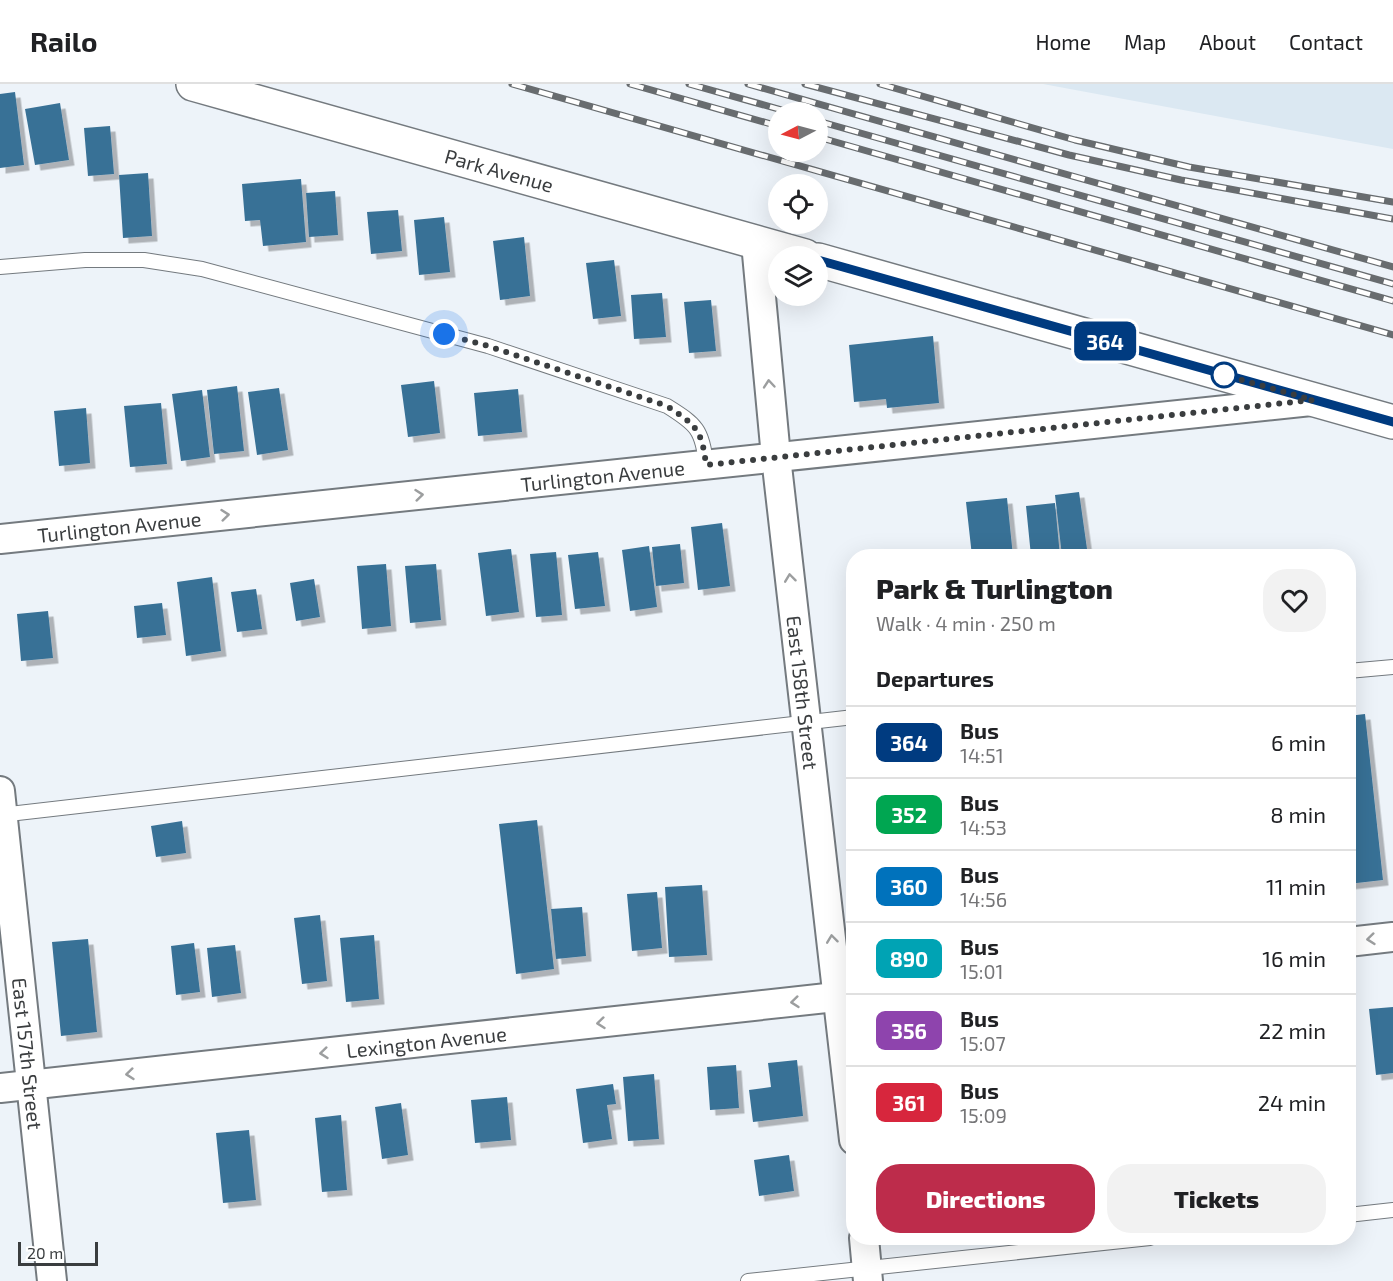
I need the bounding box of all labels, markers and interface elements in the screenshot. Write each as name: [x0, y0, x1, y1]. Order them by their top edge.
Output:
text: Railo: [30, 24, 98, 58]
text: Home: [1035, 29, 1091, 54]
text: Map: [1124, 29, 1166, 54]
text: About: [1199, 29, 1256, 54]
text: Contact: [1289, 29, 1363, 54]
north arrow: [768, 102, 828, 162]
map controls: [768, 102, 828, 306]
street label: Park Avenue: [442, 143, 556, 197]
button: locate: [768, 174, 828, 234]
button: layers: [768, 246, 828, 306]
your location: [429, 319, 459, 349]
line badge: 364: [1070, 322, 1140, 360]
text: 364: [1086, 329, 1124, 354]
unlabelled marker: [1211, 362, 1237, 388]
one-way arrow: [763, 380, 776, 389]
street label: Turlington Avenue: [520, 455, 686, 496]
one-way arrow: [415, 489, 424, 502]
street label: Turlington Avenue: [36, 506, 202, 547]
one-way arrow: [221, 510, 230, 522]
button: heart: [1263, 569, 1326, 632]
text: Park & Turlington: [876, 571, 1113, 605]
one-way arrow: [784, 574, 797, 583]
text: Walk · 4 min · 250 m: [876, 611, 1056, 635]
street label: East 158th Street: [782, 614, 824, 771]
text: Departures: [876, 665, 994, 691]
text: Bus: [960, 717, 999, 743]
text: 6 min: [1271, 729, 1326, 755]
text: 364: [890, 730, 928, 755]
text: 14:51: [960, 743, 1004, 767]
text: Bus: [960, 789, 999, 815]
text: 8 min: [1270, 801, 1326, 827]
text: 352: [891, 802, 927, 827]
text: 14:53: [960, 815, 1007, 839]
text: Bus: [960, 861, 999, 887]
text: 11 min: [1266, 873, 1326, 899]
text: 360: [890, 874, 928, 899]
text: 14:56: [960, 887, 1007, 911]
one-way arrow: [1366, 932, 1375, 945]
text: Bus: [960, 933, 999, 959]
one-way arrow: [826, 934, 838, 944]
text: 16 min: [1262, 945, 1326, 971]
text: 890: [890, 946, 928, 971]
text: 15:01: [960, 959, 1003, 983]
street label: East 157th Street: [8, 976, 48, 1131]
one-way arrow: [791, 995, 800, 1008]
text: Bus: [960, 1005, 999, 1031]
one-way arrow: [597, 1016, 606, 1029]
text: 22 min: [1259, 1017, 1326, 1043]
text: 356: [891, 1018, 927, 1043]
street label: Lexington Avenue: [345, 1021, 508, 1062]
text: 15:07: [960, 1031, 1006, 1055]
one-way arrow: [320, 1046, 329, 1058]
one-way arrow: [126, 1067, 135, 1079]
text: Bus: [960, 1077, 999, 1103]
text: 24 min: [1258, 1089, 1326, 1115]
text: 361: [892, 1090, 926, 1115]
text: 15:09: [960, 1103, 1007, 1127]
button: Directions: [876, 1164, 1095, 1233]
button: Tickets: [1107, 1164, 1326, 1233]
scale bar: [18, 1239, 98, 1266]
text: 20 m: [27, 1243, 63, 1262]

